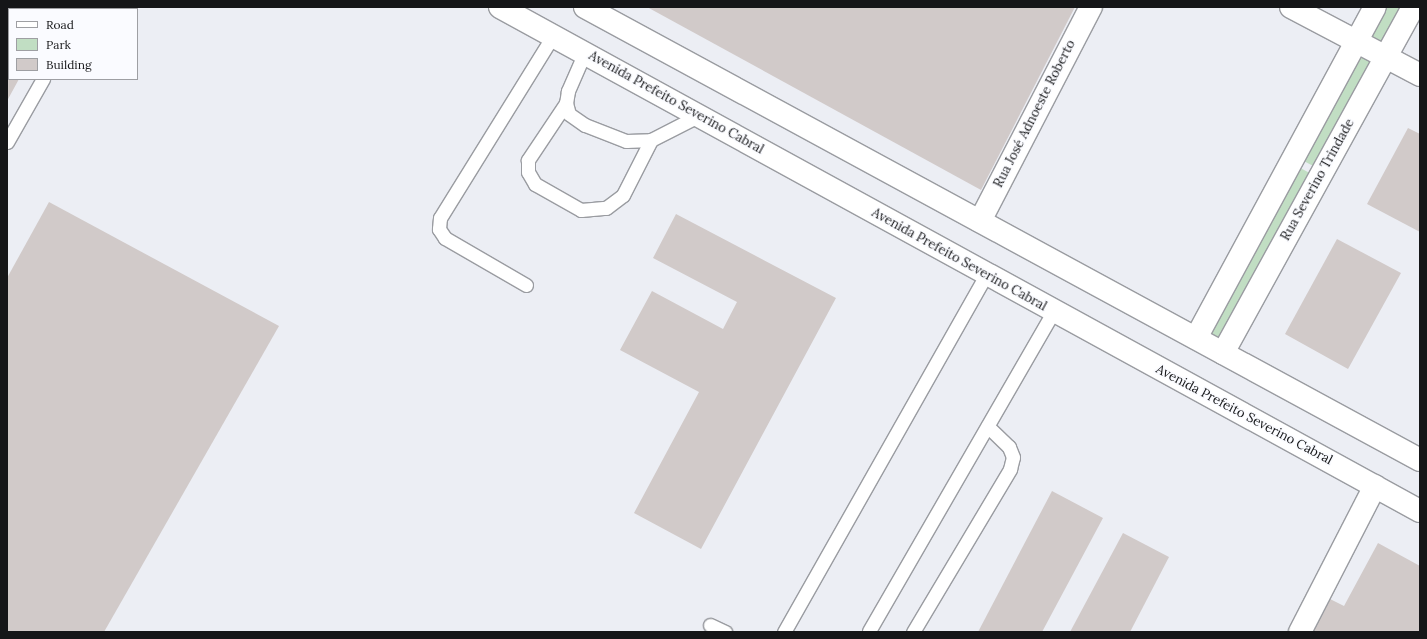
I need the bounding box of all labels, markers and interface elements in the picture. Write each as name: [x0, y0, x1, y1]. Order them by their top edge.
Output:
legend: [8, 8, 138, 80]
text: Road: [46, 17, 74, 32]
text: Park: [46, 37, 71, 52]
street label: Rua José Adnoeste Roberto: [991, 38, 1079, 190]
street label: Avenida Prefeito Severino Cabral: [586, 48, 766, 158]
text: Building: [46, 57, 92, 72]
street label: Rua Severino Trindade: [1278, 116, 1358, 244]
street label: Avenida Prefeito Severino Cabral: [869, 205, 1049, 315]
street label: Avenida Prefeito Severino Cabral: [1153, 362, 1335, 468]

